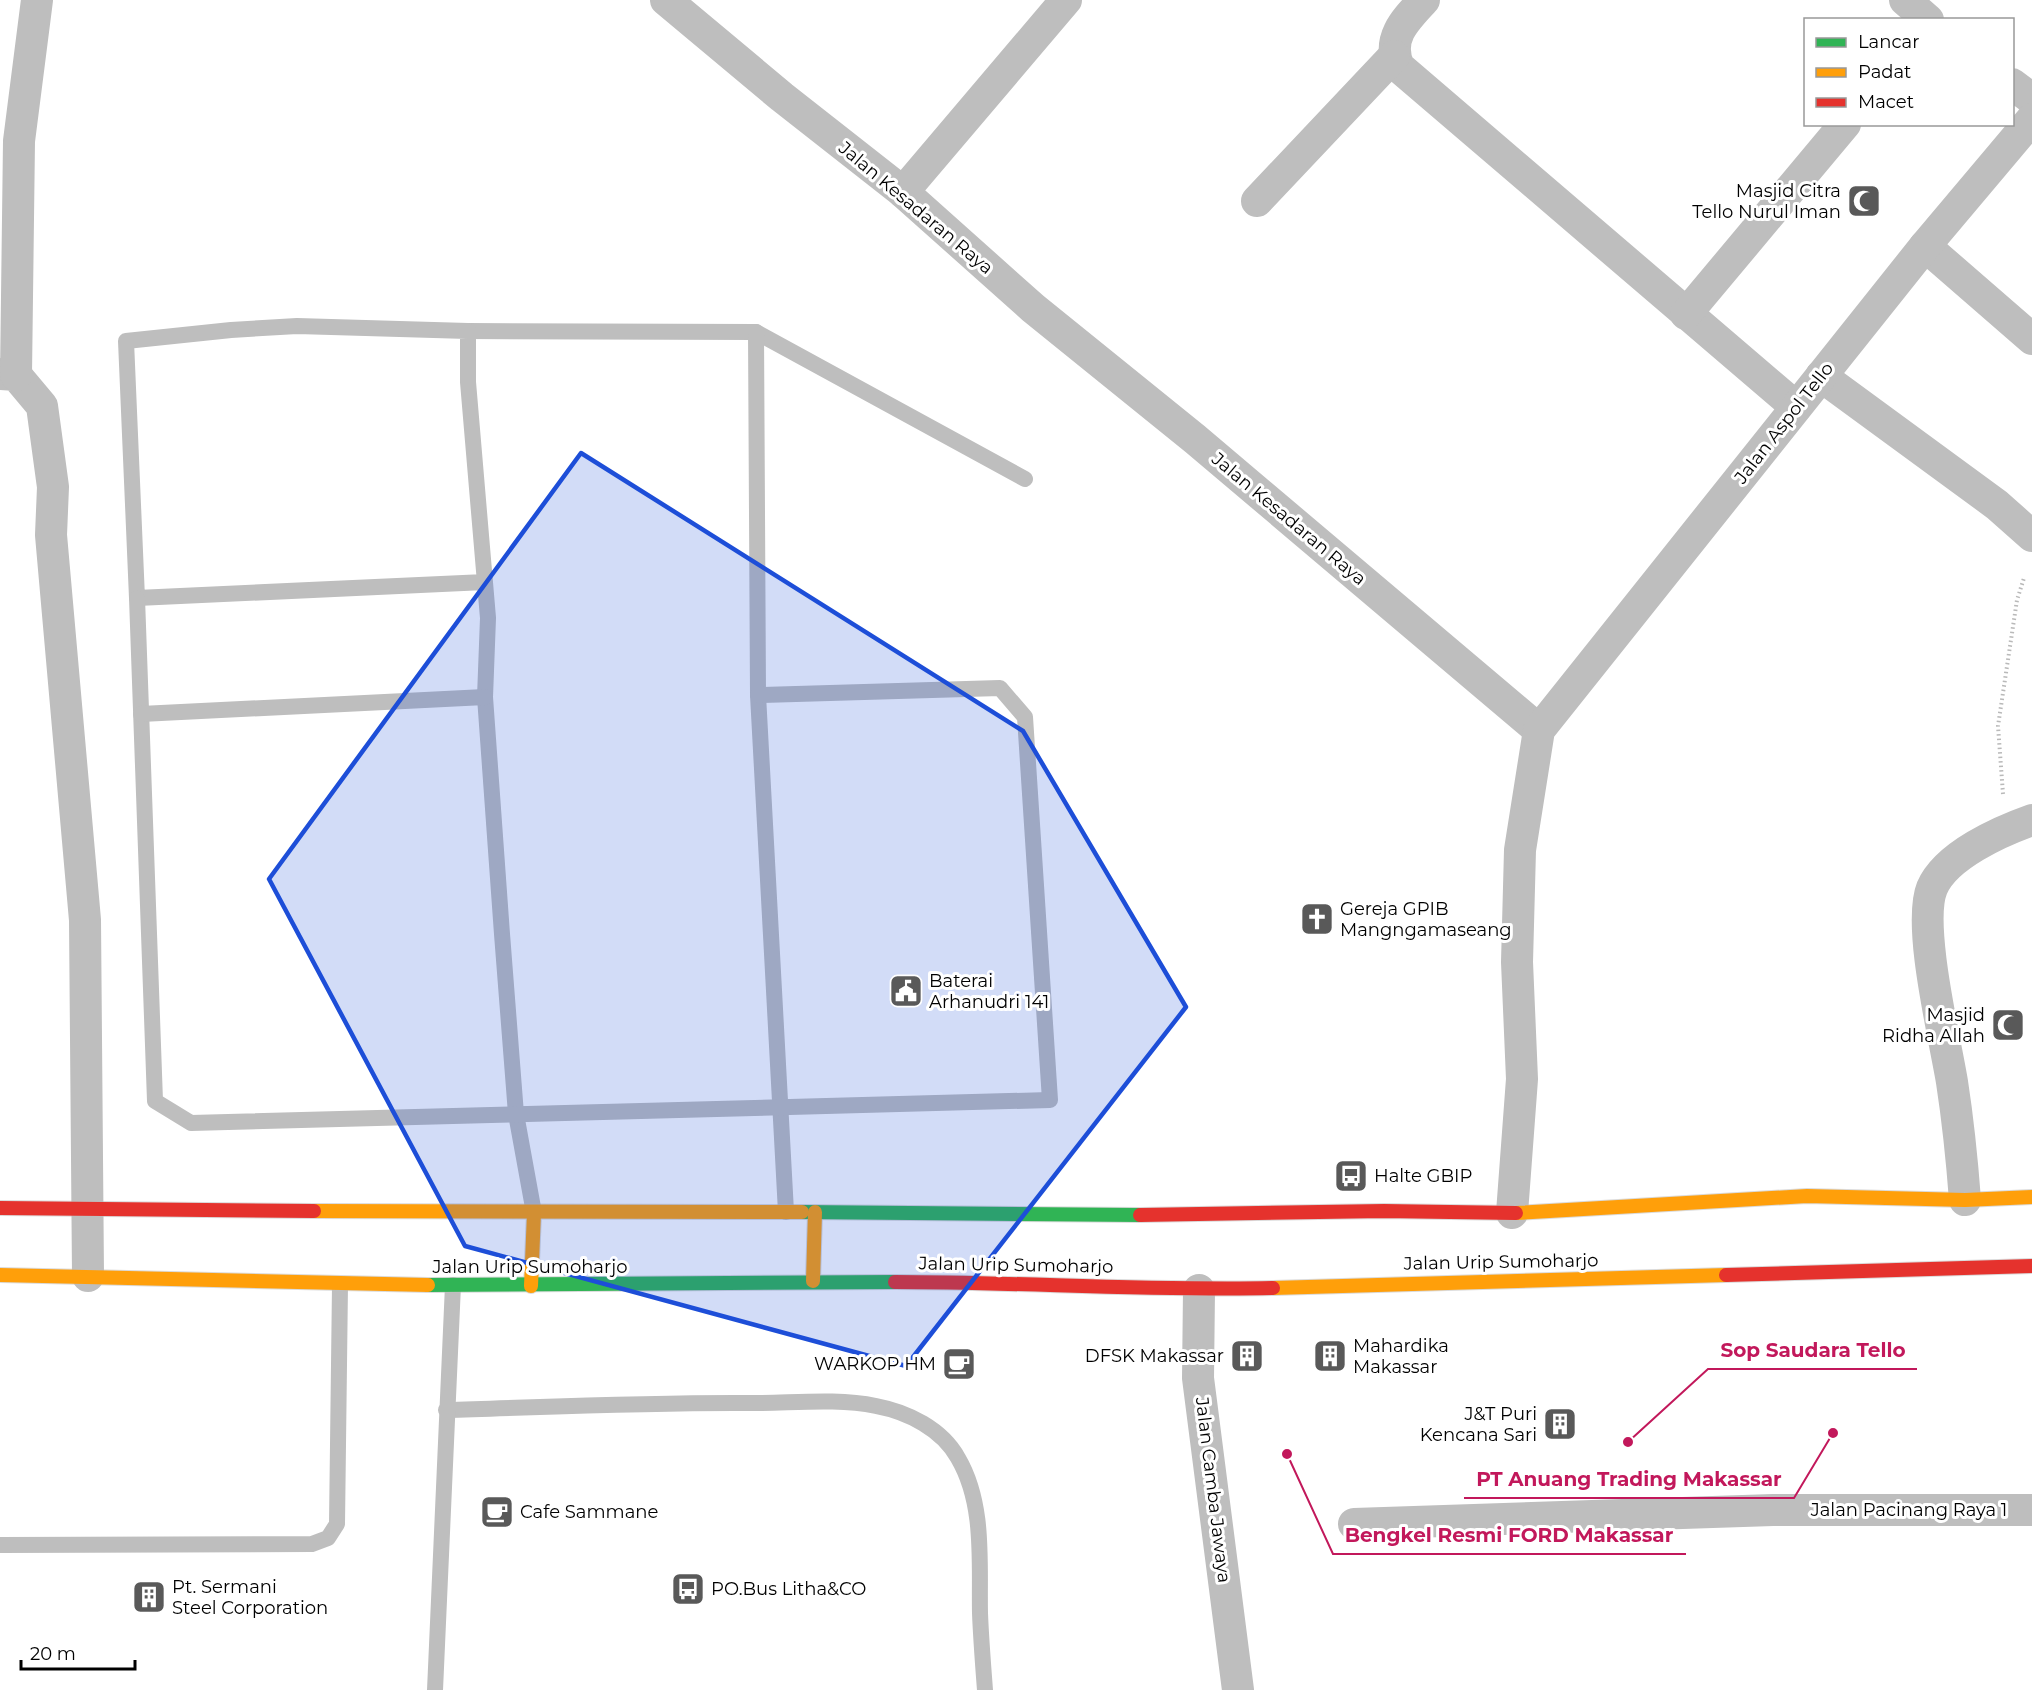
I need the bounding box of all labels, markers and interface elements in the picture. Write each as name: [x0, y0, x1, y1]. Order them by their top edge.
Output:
legend: [1804, 18, 2014, 126]
text: Lancar: [1858, 31, 1919, 53]
text: Padat: [1858, 61, 1911, 83]
text: Macet: [1858, 91, 1914, 113]
street label: Jalan Kesadaran Raya: [834, 136, 998, 279]
place label: Masjid Citra Tello Nurul Iman: [1692, 180, 1841, 223]
mosque icon: Masjid Citra Tello Nurul Iman: [1846, 183, 1882, 219]
street label: Jalan Aspol Tello: [1729, 358, 1838, 489]
street label: Jalan Kesadaran Raya: [1207, 447, 1371, 590]
place label: Gereja GPIB Mangngamaseang: [1340, 898, 1512, 941]
church icon: Gereja GPIB Mangngamaseang: [1299, 901, 1335, 937]
place label: Baterai Arhanudri 141: [929, 970, 1049, 1013]
public building icon: Baterai Arhanudri 141: [888, 973, 924, 1009]
place label: Masjid Ridha Allah: [1882, 1004, 1985, 1047]
mosque icon: Masjid Ridha Allah: [1990, 1007, 2026, 1043]
bus stop icon: Halte GBIP: [1333, 1158, 1369, 1194]
place label: Halte GBIP: [1374, 1165, 1472, 1187]
street label: Jalan Urip Sumoharjo: [1402, 1249, 1599, 1275]
street label: Jalan Urip Sumoharjo: [917, 1252, 1114, 1278]
street label: Jalan Urip Sumoharjo: [432, 1256, 627, 1278]
callout: Sop Saudara Tello: [1708, 1331, 1917, 1369]
place label: Mahardika Makassar: [1353, 1335, 1449, 1378]
building icon: DFSK Makassar: [1229, 1338, 1265, 1374]
building icon: Mahardika Makassar: [1312, 1338, 1348, 1374]
text: Sop Saudara Tello: [1720, 1338, 1906, 1362]
place label: DFSK Makassar: [1085, 1345, 1224, 1367]
cafe icon: WARKOP HM: [941, 1346, 977, 1382]
place label: WARKOP HM: [814, 1353, 936, 1375]
street label: Jalan Camba Jawaya: [1191, 1395, 1235, 1584]
place label: J&T Puri Kencana Sari: [1420, 1403, 1537, 1446]
building icon: J&T Puri Kencana Sari: [1542, 1406, 1578, 1442]
callout: PT Anuang Trading Makassar: [1464, 1460, 1794, 1498]
text: PT Anuang Trading Makassar: [1476, 1467, 1782, 1491]
cafe icon: Cafe Sammane: [479, 1494, 515, 1530]
street label: Jalan Pacinang Raya 1: [1810, 1499, 2007, 1521]
place label: Cafe Sammane: [520, 1501, 658, 1523]
callout: Bengkel Resmi FORD Makassar: [1333, 1516, 1686, 1554]
text: Bengkel Resmi FORD Makassar: [1345, 1523, 1674, 1547]
bus stop icon: PO.Bus Litha&CO: [670, 1571, 706, 1607]
place label: Pt. Sermani Steel Corporation: [172, 1576, 328, 1619]
place label: PO.Bus Litha&CO: [711, 1578, 866, 1600]
building icon: Pt. Sermani Steel Corporation: [131, 1579, 167, 1615]
scale bar: [21, 1633, 135, 1671]
text: 20 m: [30, 1643, 76, 1665]

